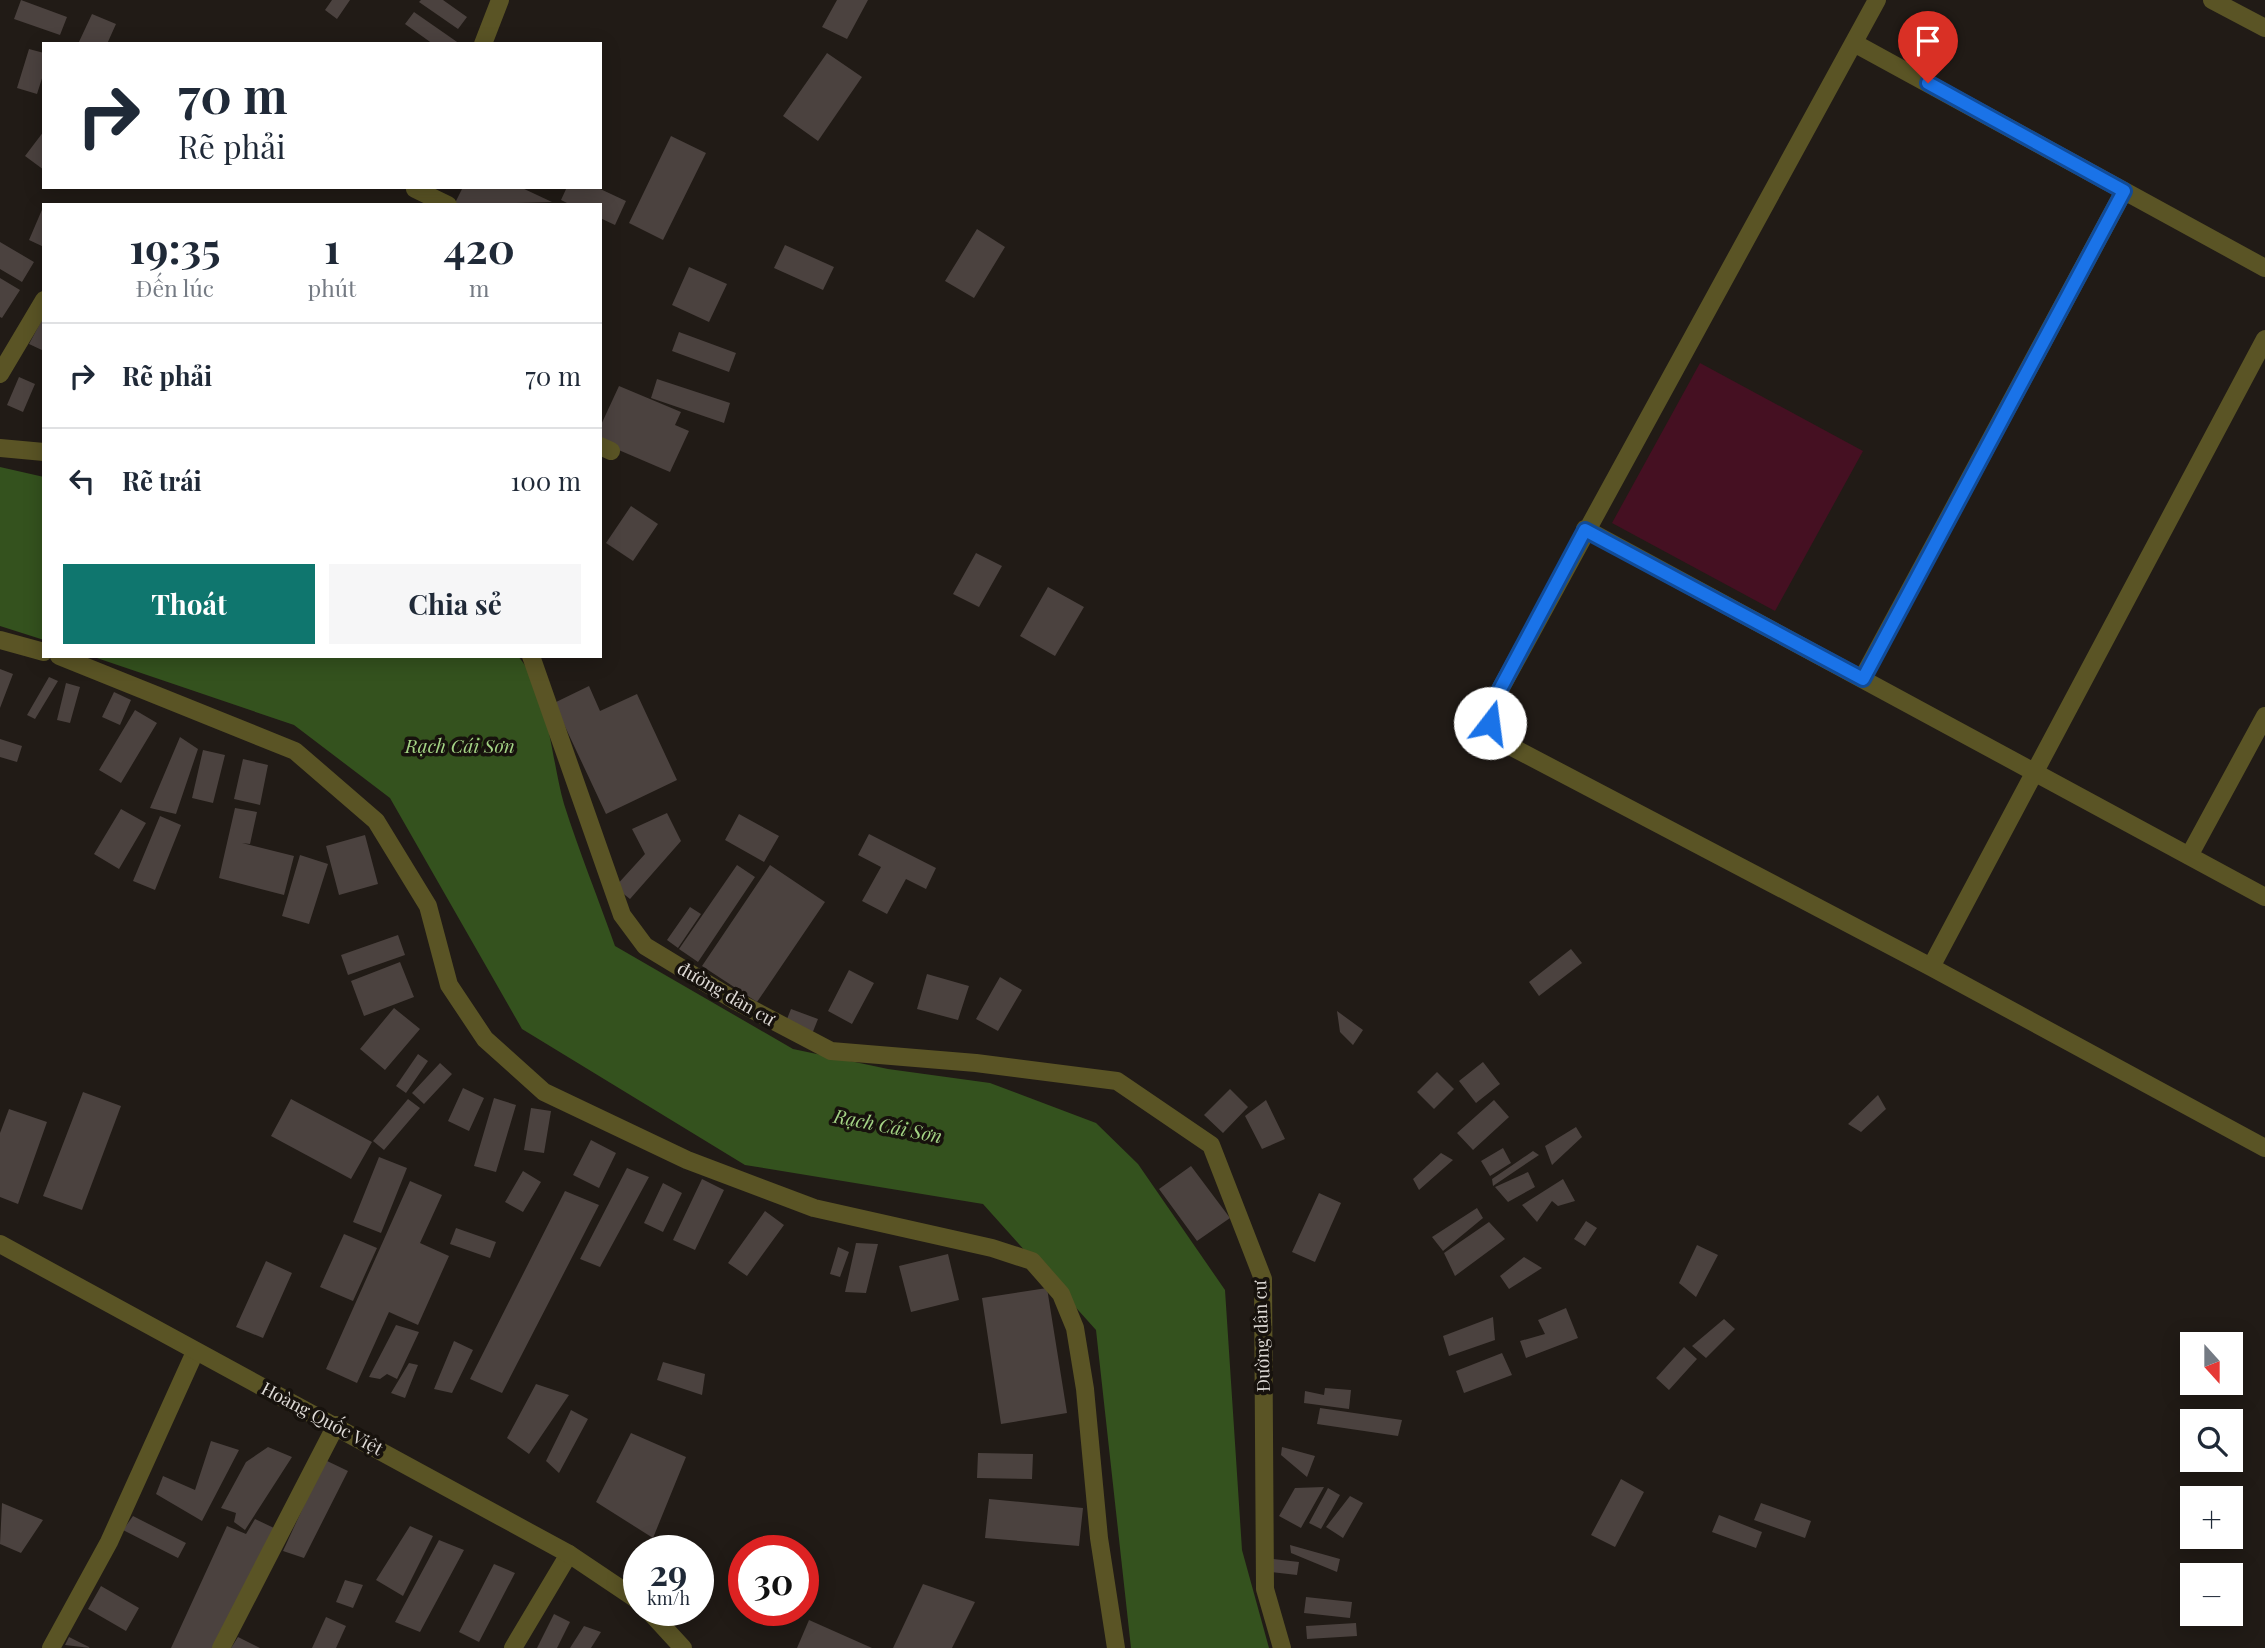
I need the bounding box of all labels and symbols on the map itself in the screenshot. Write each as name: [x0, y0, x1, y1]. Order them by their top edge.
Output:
pin: [1898, 11, 1958, 83]
position arrow: [1453, 686, 1527, 760]
water label: Rạch Cái Sơn: [404, 732, 515, 758]
street label: đường dân cư: [673, 955, 780, 1031]
water label: Rạch Cái Sơn: [831, 1102, 945, 1148]
street label: Đường dân cư: [1247, 1279, 1275, 1392]
north arrow: [2180, 1332, 2244, 1395]
street label: Hoàng Quốc Việt: [257, 1374, 389, 1461]
speed limit sign: 30: [728, 1535, 819, 1626]

